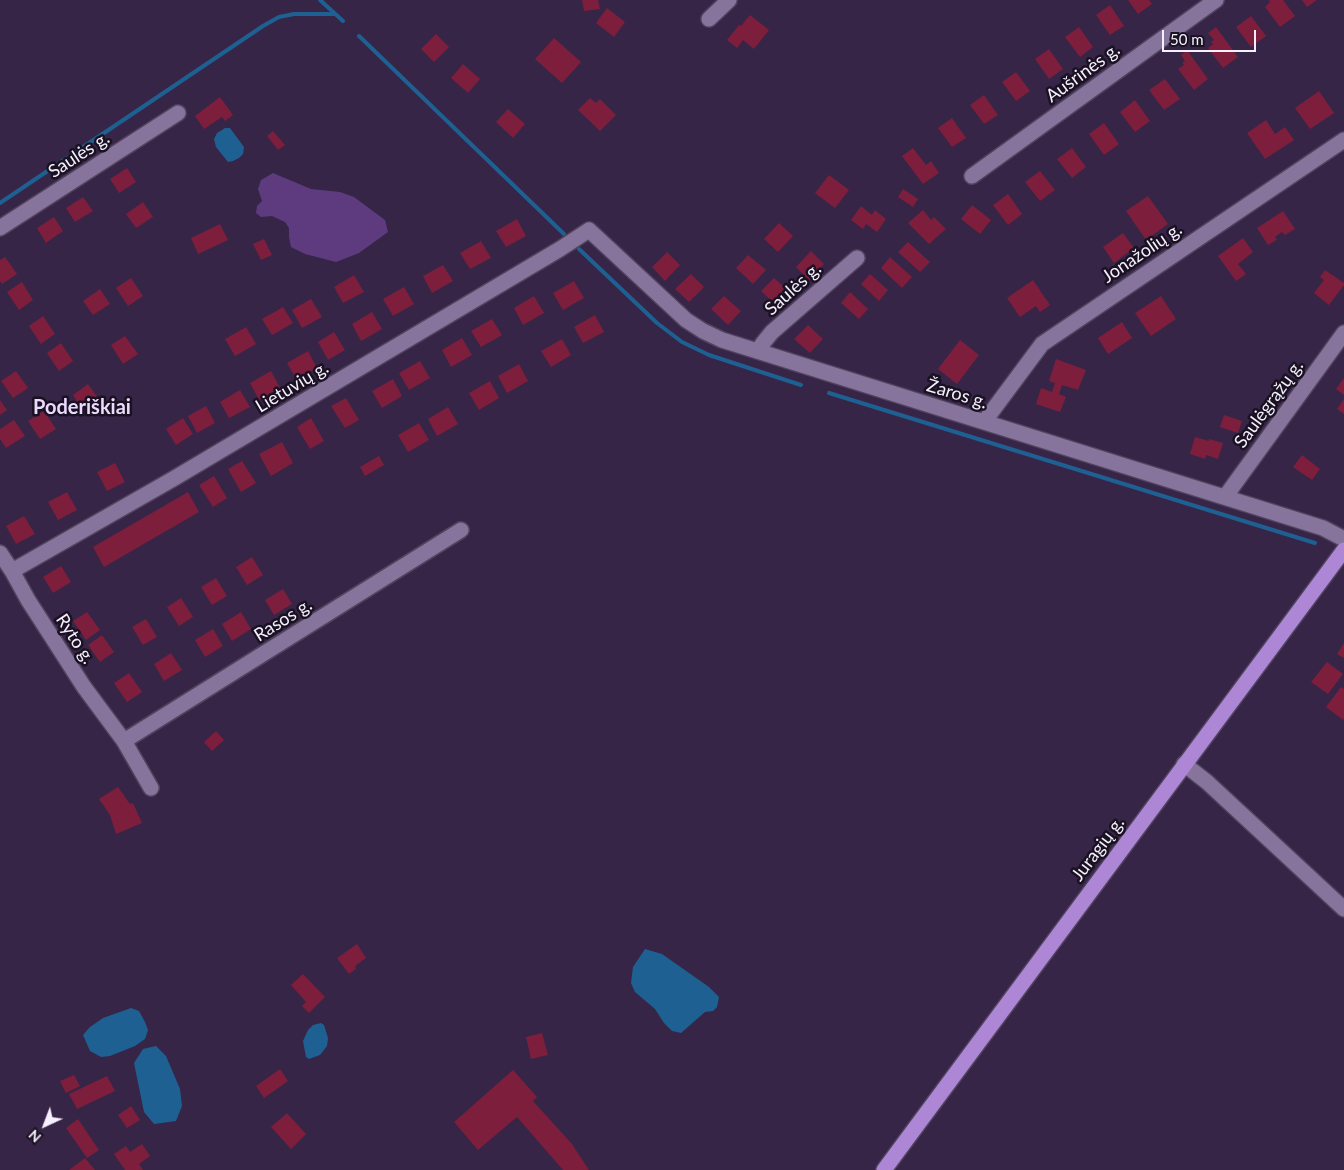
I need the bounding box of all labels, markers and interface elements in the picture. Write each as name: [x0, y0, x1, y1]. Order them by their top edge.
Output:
scale bar: [1164, 20, 1258, 52]
text: 50 m: [1170, 30, 1204, 48]
street label: Aušrinės g.: [1042, 39, 1124, 107]
street label: Saulės g.: [44, 127, 114, 183]
street label: Jonažolių g.: [1098, 218, 1186, 288]
street label: Saulės g.: [760, 258, 826, 320]
street label: Saulėgrąžų g.: [1230, 356, 1308, 452]
street label: Lietuvių g.: [252, 357, 332, 417]
street label: Žaros g.: [924, 375, 990, 413]
district label: Poderiškiai: [33, 396, 131, 420]
street label: Rasos g.: [250, 594, 316, 646]
street label: Ryto g.: [51, 610, 99, 668]
street label: Juragių g.: [1067, 813, 1129, 885]
north arrow: [20, 1100, 70, 1150]
text: N: [25, 1126, 44, 1146]

